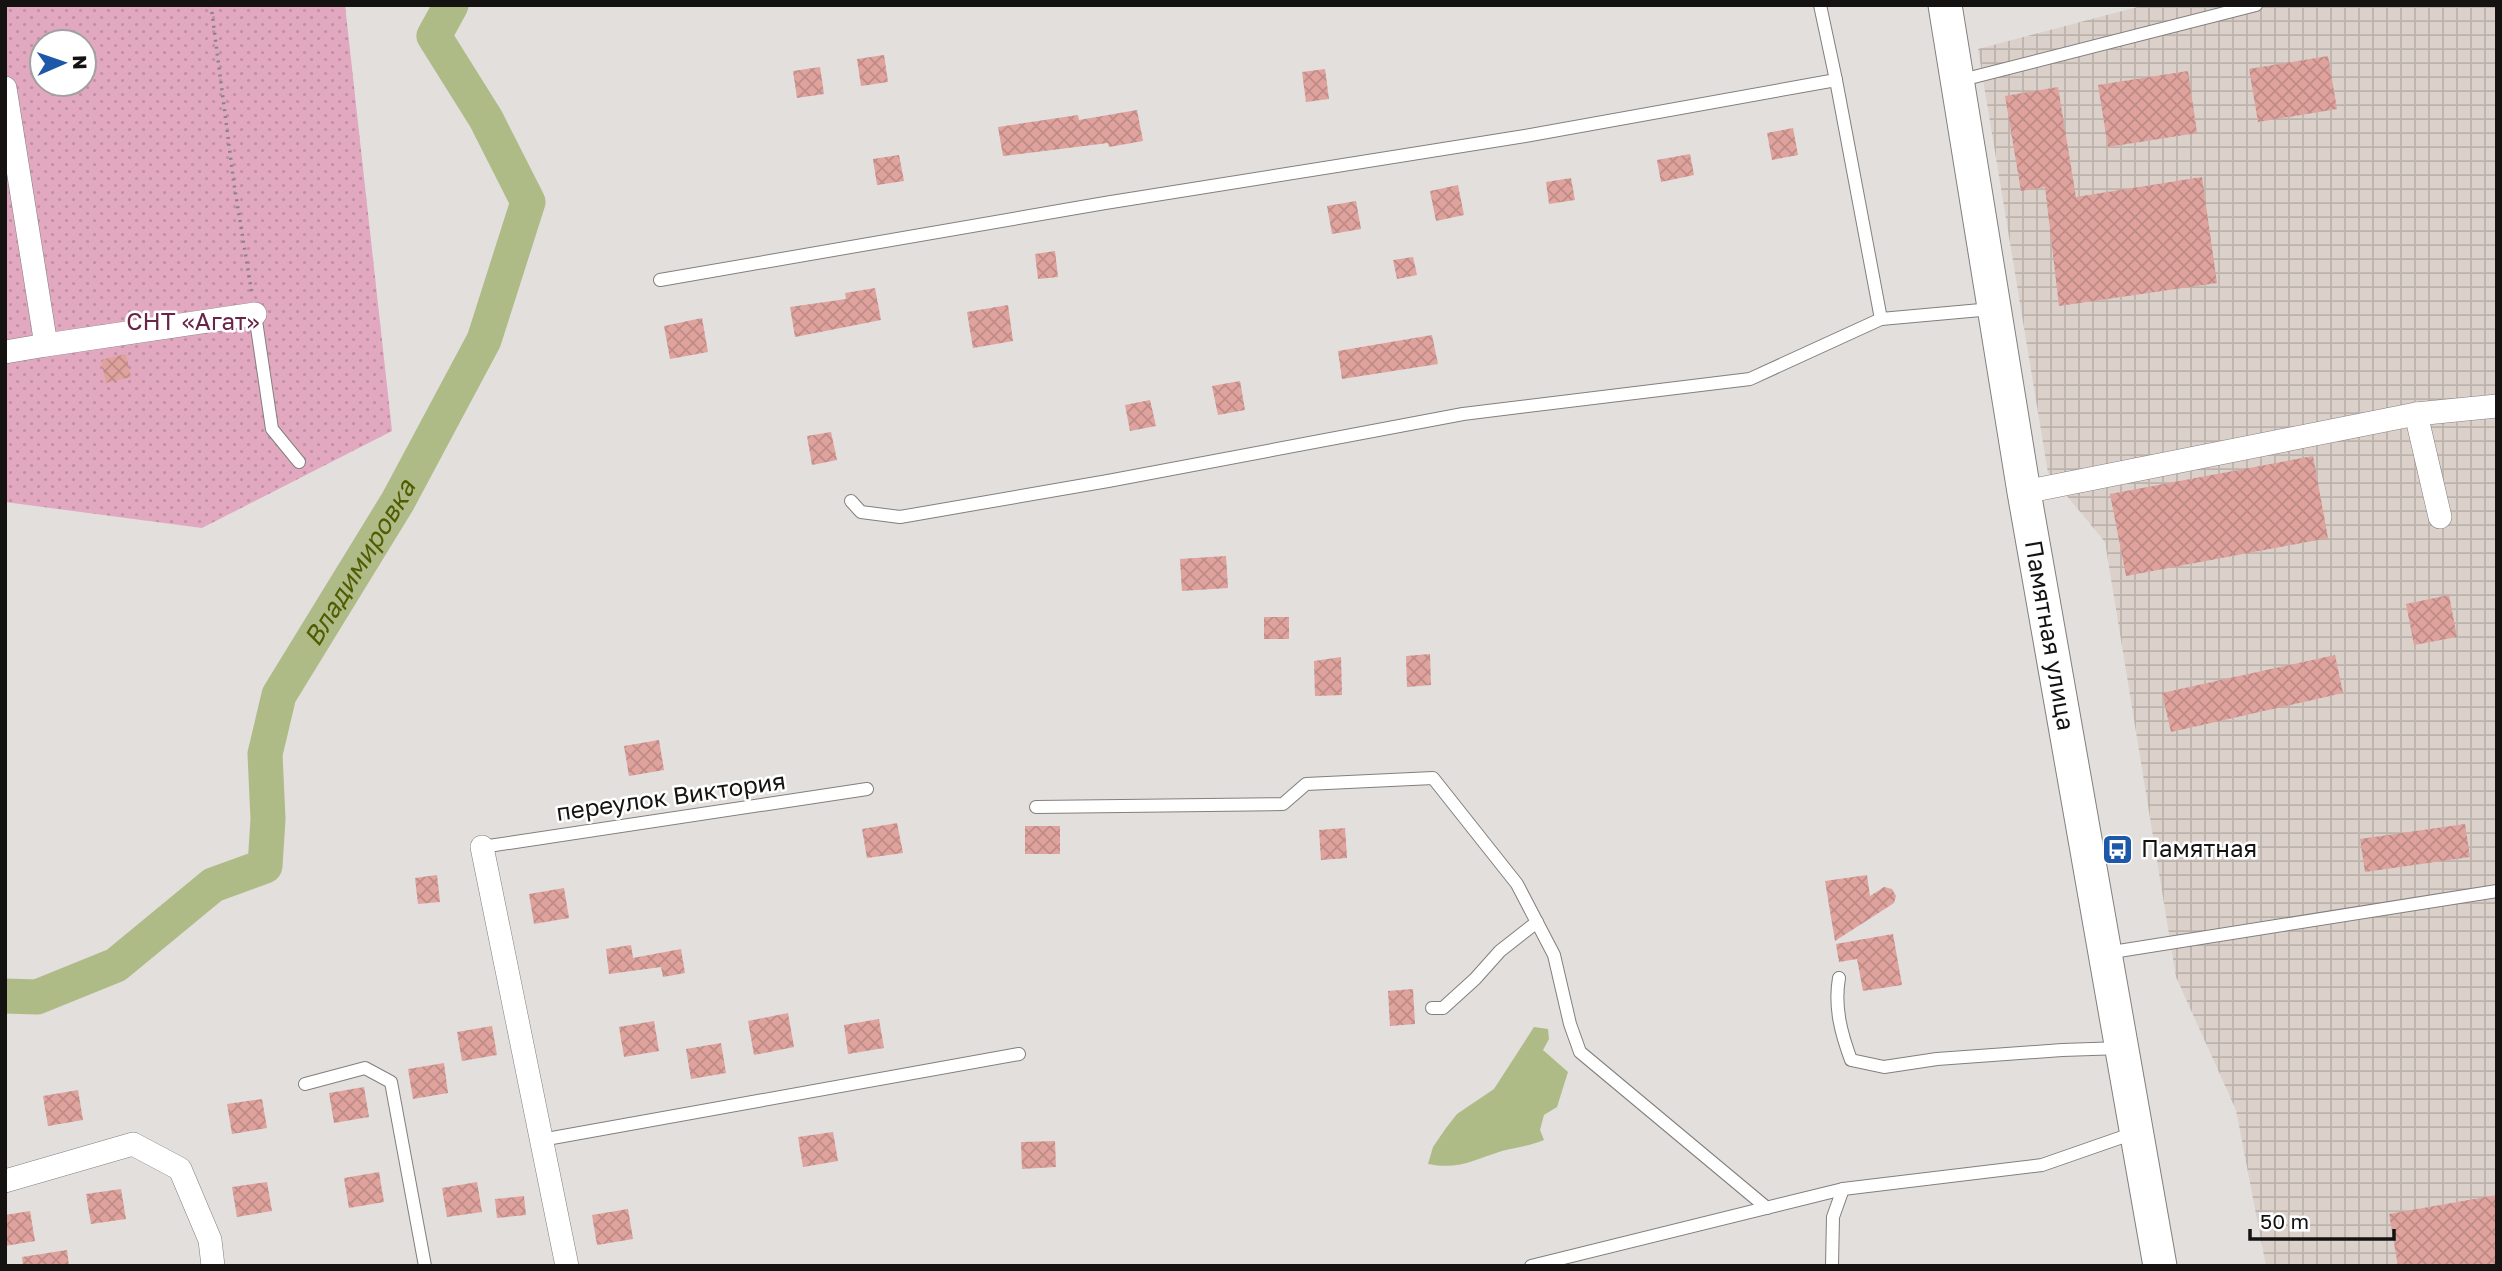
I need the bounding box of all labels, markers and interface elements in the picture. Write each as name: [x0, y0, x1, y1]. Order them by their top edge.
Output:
north arrow: [28, 28, 98, 98]
text: N: [69, 55, 92, 70]
park label: СНТ «Агат»: [126, 306, 260, 335]
water label: Владимировка: [297, 473, 422, 651]
street label: Памятная улица: [2020, 538, 2082, 732]
street label: переулок Виктория: [554, 765, 787, 826]
bus stop icon: Памятная: [2101, 832, 2135, 866]
place label: Памятная: [2141, 833, 2257, 862]
scale bar: [2250, 1198, 2394, 1242]
text: 50 m: [2260, 1208, 2309, 1234]

